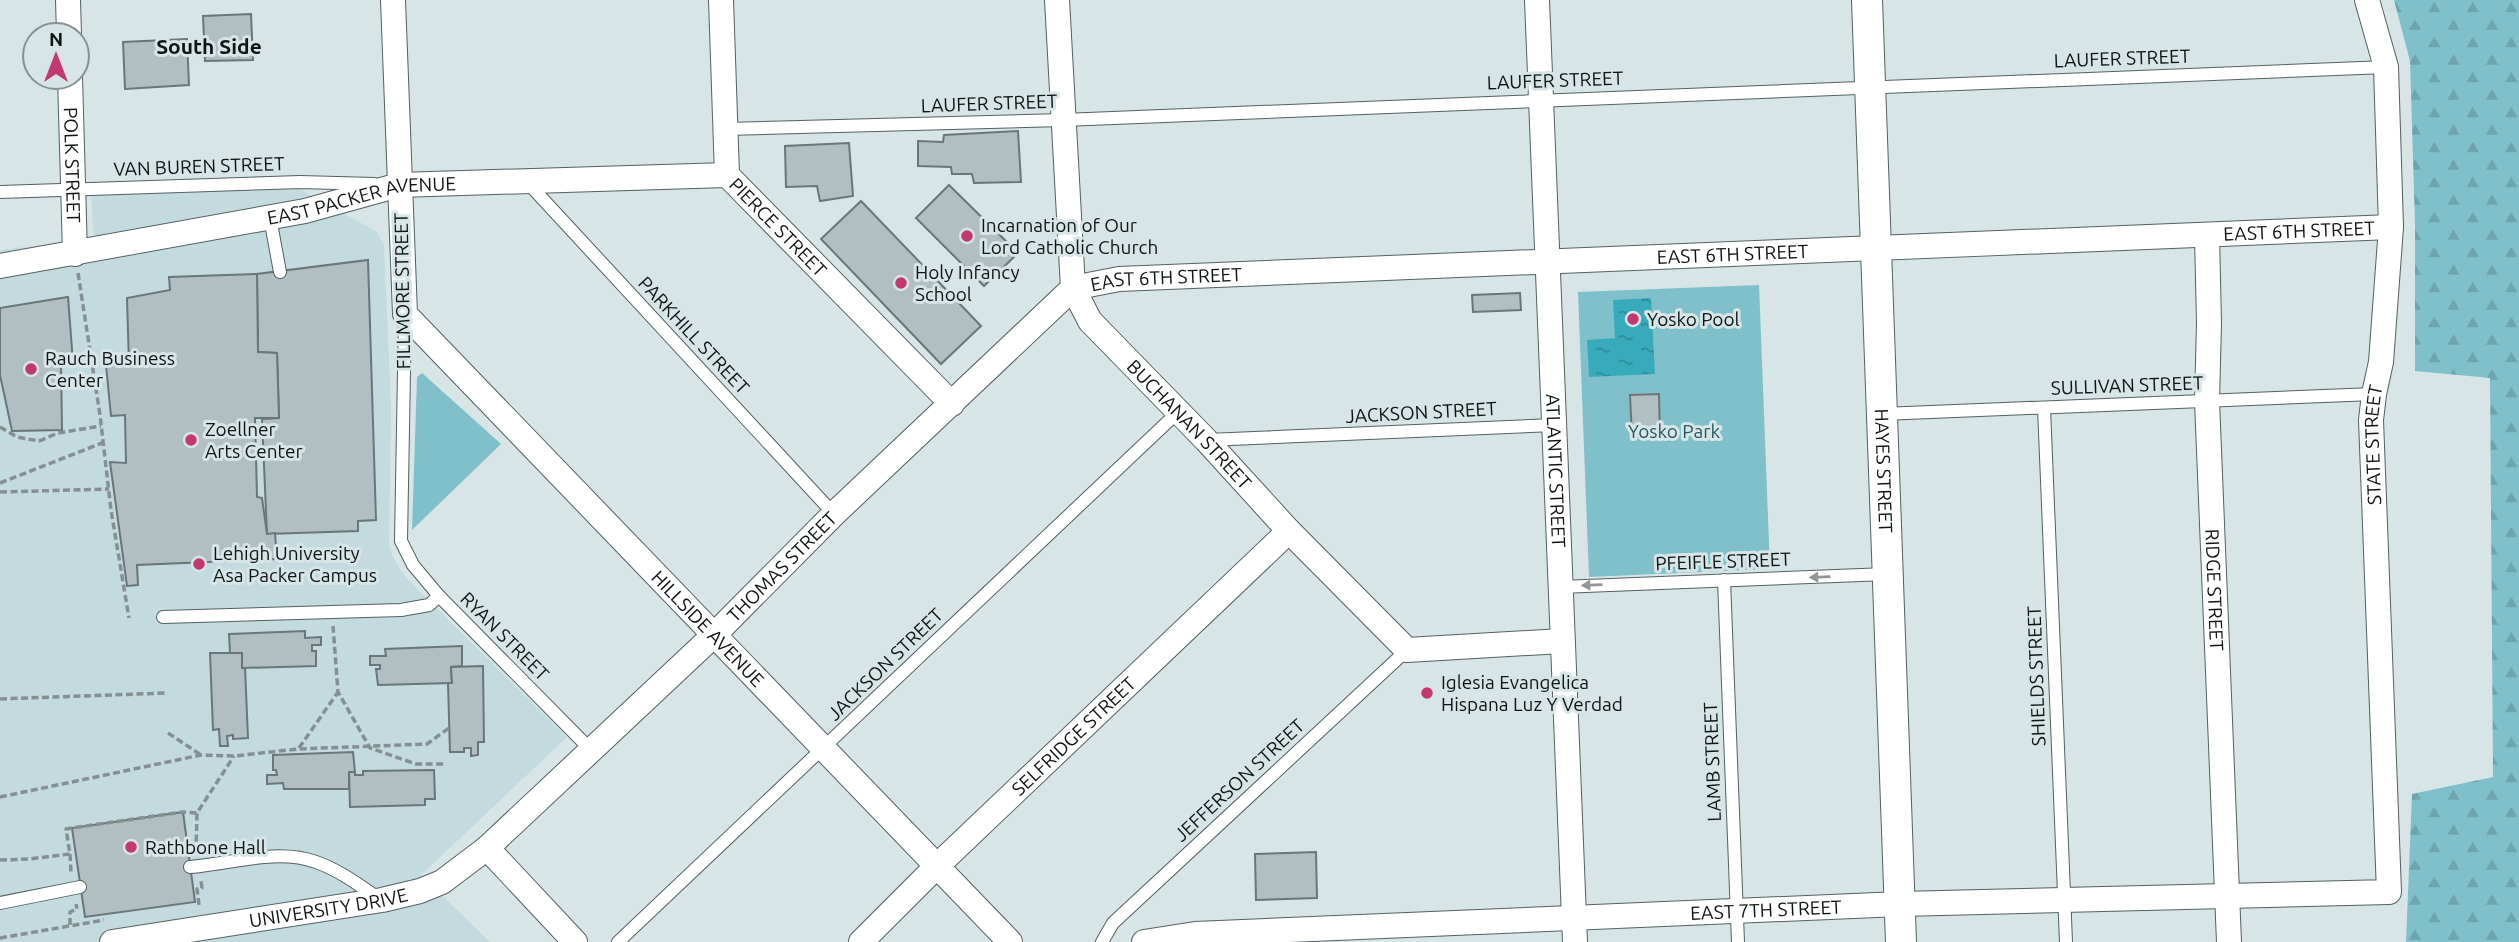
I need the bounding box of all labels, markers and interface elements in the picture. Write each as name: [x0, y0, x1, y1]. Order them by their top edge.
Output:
north arrow: [21, 21, 91, 91]
text: N: [49, 28, 63, 50]
district label: South Side: [156, 34, 262, 58]
street label: LAUFER STREET: [2053, 45, 2191, 71]
street label: LAUFER STREET: [1486, 67, 1624, 93]
street label: LAUFER STREET: [920, 90, 1058, 116]
street label: POLK STREET: [60, 107, 85, 224]
street label: VAN BUREN STREET: [113, 152, 285, 180]
street label: EAST PACKER AVENUE: [265, 172, 456, 229]
street label: PIERCE STREET: [725, 173, 832, 281]
street label: FILLMORE STREET: [390, 212, 414, 369]
place label: Incarnation of Our Lord Catholic Church: [981, 214, 1158, 258]
street label: EAST 6TH STREET: [2223, 217, 2376, 245]
marker: Incarnation of Our Lord Catholic Church: [959, 228, 975, 244]
street label: EAST 6TH STREET: [1656, 240, 1809, 268]
place label: Holy Infancy School: [915, 261, 1020, 305]
street label: EAST 6TH STREET: [1089, 263, 1243, 295]
street label: PARKHILL STREET: [634, 272, 754, 399]
marker: Holy Infancy School: [893, 275, 909, 291]
place label: Yosko Pool: [1647, 308, 1740, 330]
marker: Yosko Pool: [1625, 311, 1641, 327]
place label: Rauch Business Center: [45, 347, 175, 391]
street label: BUCHANAN STREET: [1123, 355, 1257, 494]
marker: Rauch Business Center: [23, 361, 39, 377]
street label: SULLIVAN STREET: [2050, 371, 2204, 399]
street label: STATE STREET: [2360, 382, 2387, 505]
street label: ATLANTIC STREET: [1542, 393, 1570, 548]
street label: JACKSON STREET: [1345, 397, 1498, 427]
street label: HAYES STREET: [1871, 408, 1897, 534]
place label: Zoellner Arts Center: [205, 418, 303, 462]
park label: Yosko Park: [1628, 420, 1720, 442]
marker: Zoellner Arts Center: [183, 432, 199, 448]
street label: THOMAS STREET: [722, 507, 841, 626]
street label: RIDGE STREET: [2201, 528, 2228, 652]
place label: Lehigh University Asa Packer Campus: [213, 542, 377, 586]
street label: PFEIFLE STREET: [1655, 548, 1792, 574]
marker: Lehigh University Asa Packer Campus: [191, 556, 207, 572]
street label: HILLSIDE AVENUE: [647, 566, 769, 691]
one-way arrow: [1808, 571, 1830, 582]
one-way arrow: [1581, 580, 1603, 591]
street label: RYAN STREET: [456, 587, 554, 685]
street label: JACKSON STREET: [823, 603, 947, 725]
street label: SHIELDS STREET: [2023, 605, 2049, 747]
place label: Iglesia Evangelica Hispana Luz Y Verdad: [1441, 671, 1623, 715]
street label: SELFRIDGE STREET: [1007, 672, 1140, 800]
marker: Iglesia Evangelica Hispana Luz Y Verdad: [1419, 685, 1435, 701]
street label: LAMB STREET: [1699, 701, 1725, 822]
street label: JEFFERSON STREET: [1170, 714, 1309, 846]
place label: Rathbone Hall: [145, 836, 266, 858]
marker: Rathbone Hall: [123, 839, 139, 855]
street label: UNIVERSITY DRIVE: [248, 883, 410, 932]
street label: EAST 7TH STREET: [1690, 895, 1843, 924]

